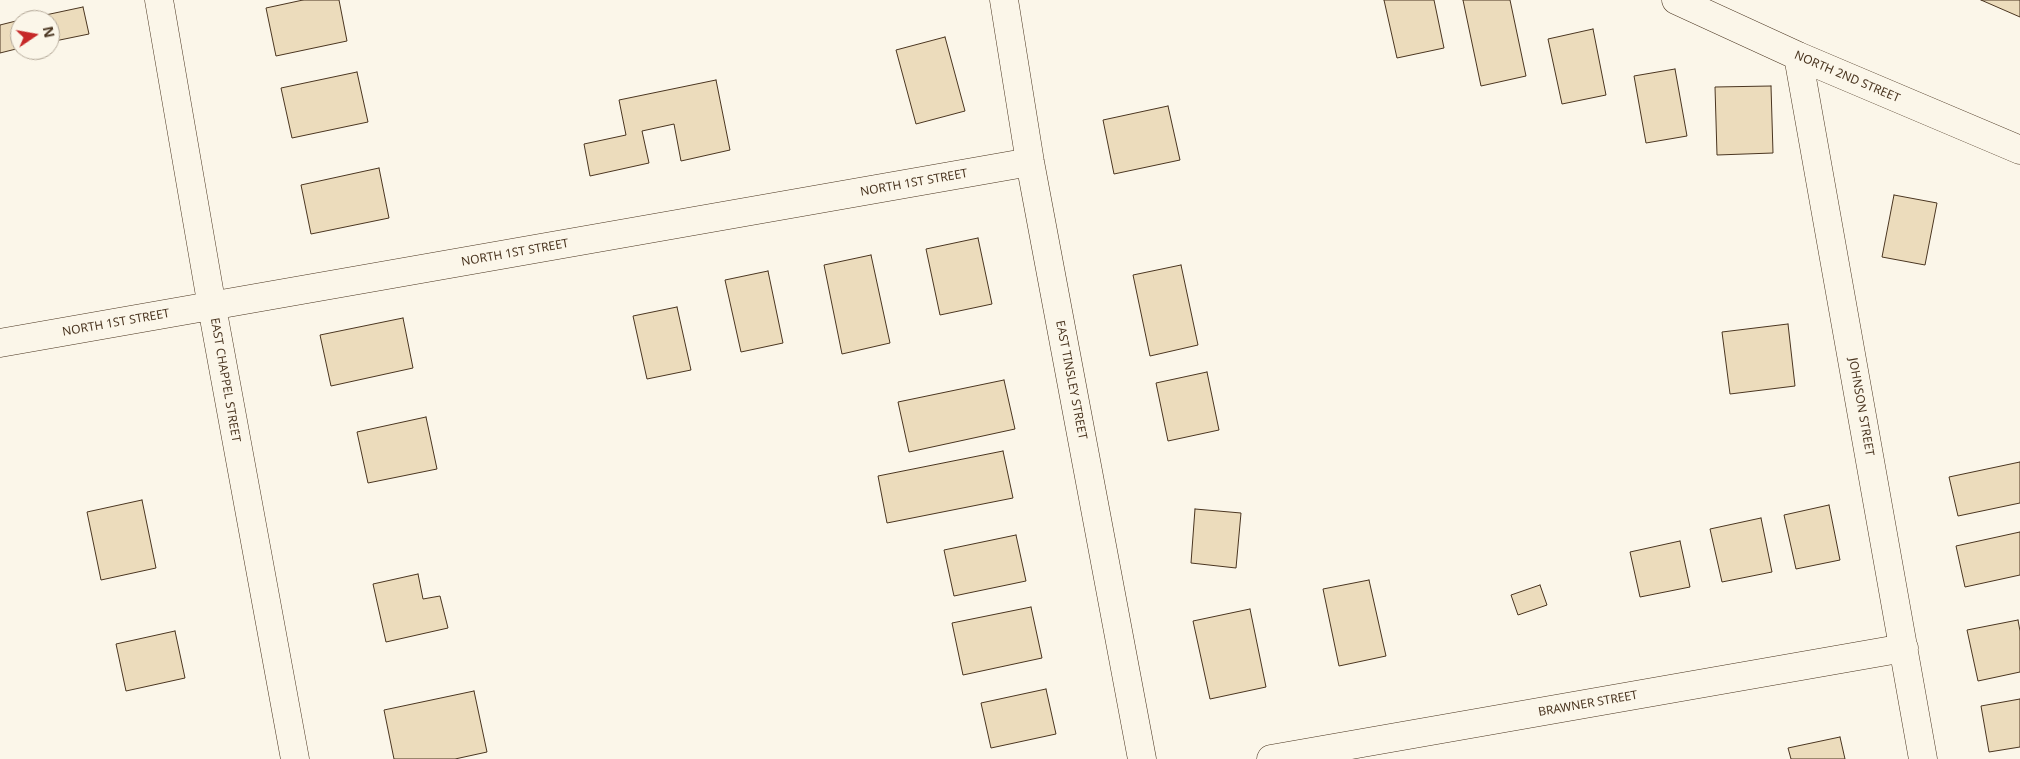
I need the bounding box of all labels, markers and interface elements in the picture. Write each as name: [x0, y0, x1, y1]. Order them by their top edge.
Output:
north arrow: [10, 10, 60, 60]
text: N: [39, 24, 60, 40]
street label: NORTH 2ND STREET: [1792, 48, 1902, 106]
street label: NORTH 1ST STREET: [859, 166, 969, 200]
street label: NORTH 1ST STREET: [460, 236, 570, 270]
street label: NORTH 1ST STREET: [61, 306, 171, 340]
street label: EAST CHAPPEL STREET: [207, 317, 243, 443]
street label: EAST TINSLEY STREET: [1052, 319, 1090, 441]
street label: JOHNSON STREET: [1845, 357, 1877, 457]
street label: BRAWNER STREET: [1537, 688, 1639, 720]

